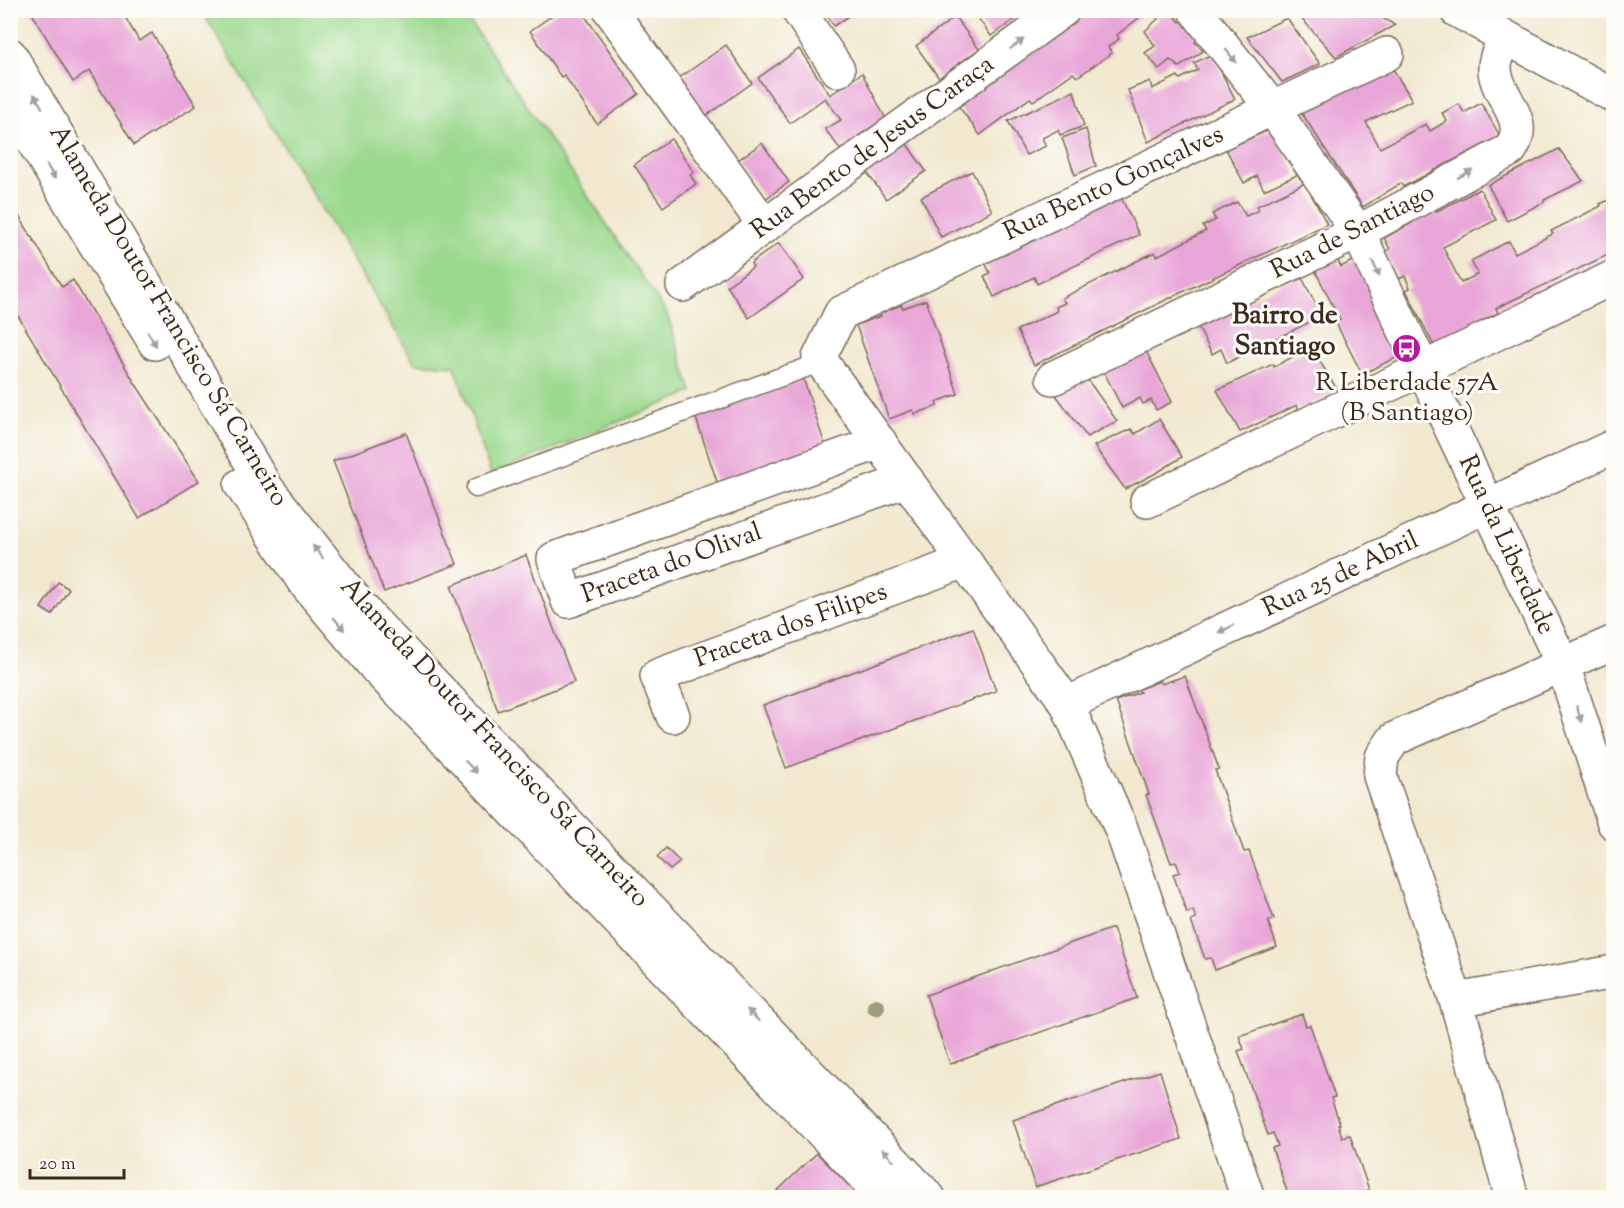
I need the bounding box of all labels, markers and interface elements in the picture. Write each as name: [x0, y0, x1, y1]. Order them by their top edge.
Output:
one-way arrow: [1008, 38, 1024, 50]
street label: Rua Bento de Jesus Caraça: [744, 47, 1002, 249]
one-way arrow: [1224, 49, 1237, 64]
one-way arrow: [33, 92, 43, 109]
street label: Rua Bento Gonçalves: [998, 117, 1230, 251]
street label: Alameda Doutor Francisco Sá Carneiro: [39, 118, 297, 514]
one-way arrow: [45, 164, 56, 180]
one-way arrow: [1457, 169, 1474, 179]
street label: Rua de Santiago: [1265, 175, 1441, 289]
one-way arrow: [1371, 261, 1380, 278]
district label: Bairro de Santiago: [1232, 297, 1338, 367]
one-way arrow: [147, 331, 157, 348]
bus stop icon: R Liberdade 57A (B Santiago): [1391, 333, 1423, 365]
place label: R Liberdade 57A (B Santiago): [1316, 365, 1498, 432]
street label: Rua da Liberdade: [1448, 449, 1564, 641]
street label: Praceta do Olival: [577, 514, 767, 614]
street label: Rua 25 de Abril: [1257, 523, 1425, 627]
one-way arrow: [311, 544, 324, 560]
street label: Alameda Doutor Francisco Sá Carneiro: [331, 570, 657, 916]
street label: Praceta dos Filipes: [689, 574, 893, 678]
one-way arrow: [333, 616, 346, 632]
one-way arrow: [1217, 625, 1234, 634]
one-way arrow: [1574, 705, 1584, 723]
one-way arrow: [464, 760, 478, 774]
one-way arrow: [746, 1007, 760, 1022]
scale bar: [30, 1142, 124, 1180]
one-way arrow: [882, 1149, 896, 1163]
text: 20 m: [39, 1152, 76, 1178]

